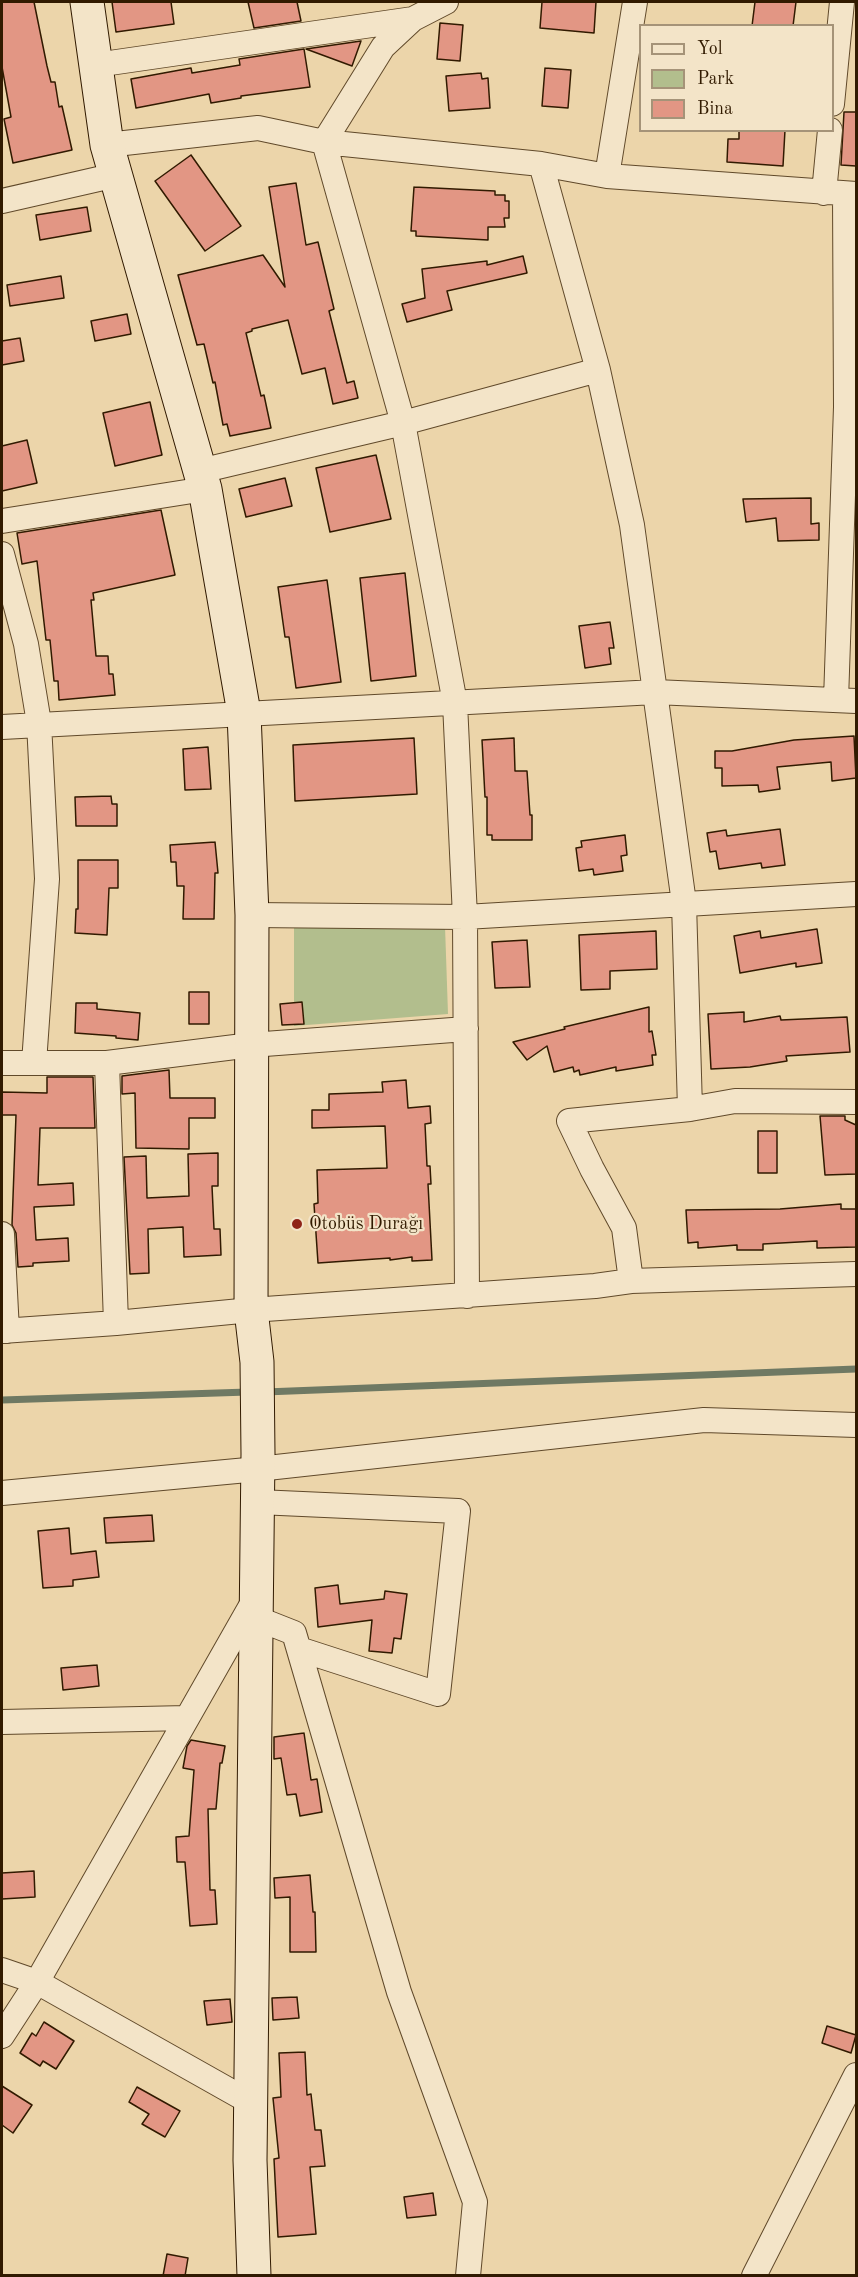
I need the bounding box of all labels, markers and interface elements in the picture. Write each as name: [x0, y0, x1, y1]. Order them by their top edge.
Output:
legend: [639, 24, 834, 132]
text: Yol: [697, 40, 723, 58]
text: Park: [697, 70, 734, 88]
text: Bina: [697, 100, 733, 118]
place label: Otobüs Durağı: [309, 1213, 423, 1235]
marker: Otobüs Durağı: [290, 1217, 304, 1231]

